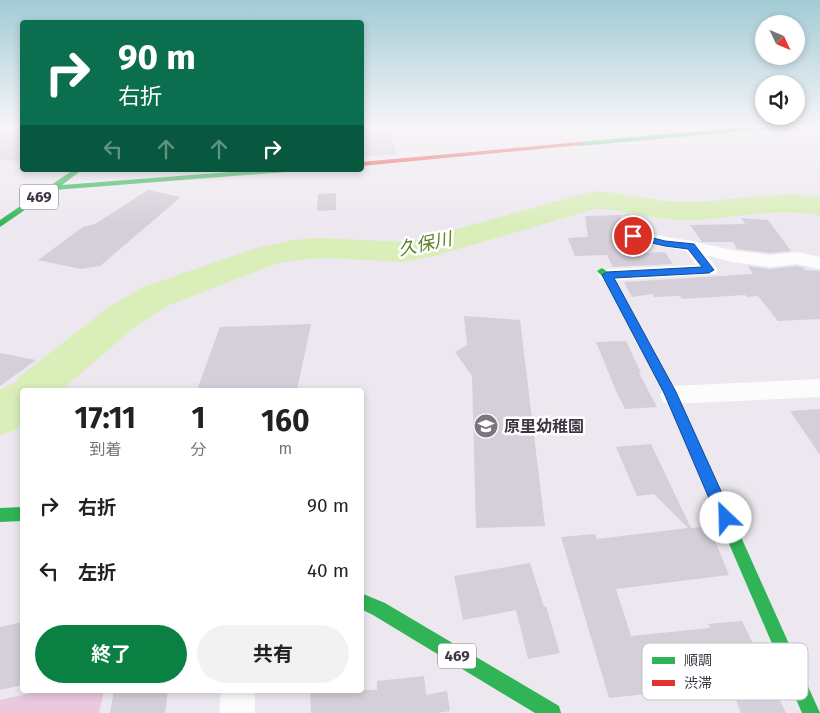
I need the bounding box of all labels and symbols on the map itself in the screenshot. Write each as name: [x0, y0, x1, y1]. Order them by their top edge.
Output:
north arrow: [755, 15, 805, 65]
road number: 469: [20, 184, 58, 210]
pin: [612, 215, 654, 257]
water label: 久保川: [396, 227, 456, 260]
school or university icon: 原里幼稚園: [473, 413, 499, 439]
place label: 原里幼稚園: [504, 417, 584, 436]
position arrow: [699, 491, 751, 543]
legend: [642, 643, 808, 700]
road number: 469: [438, 644, 476, 668]
text: 順調: [684, 652, 712, 669]
text: 渋滞: [684, 675, 712, 692]

